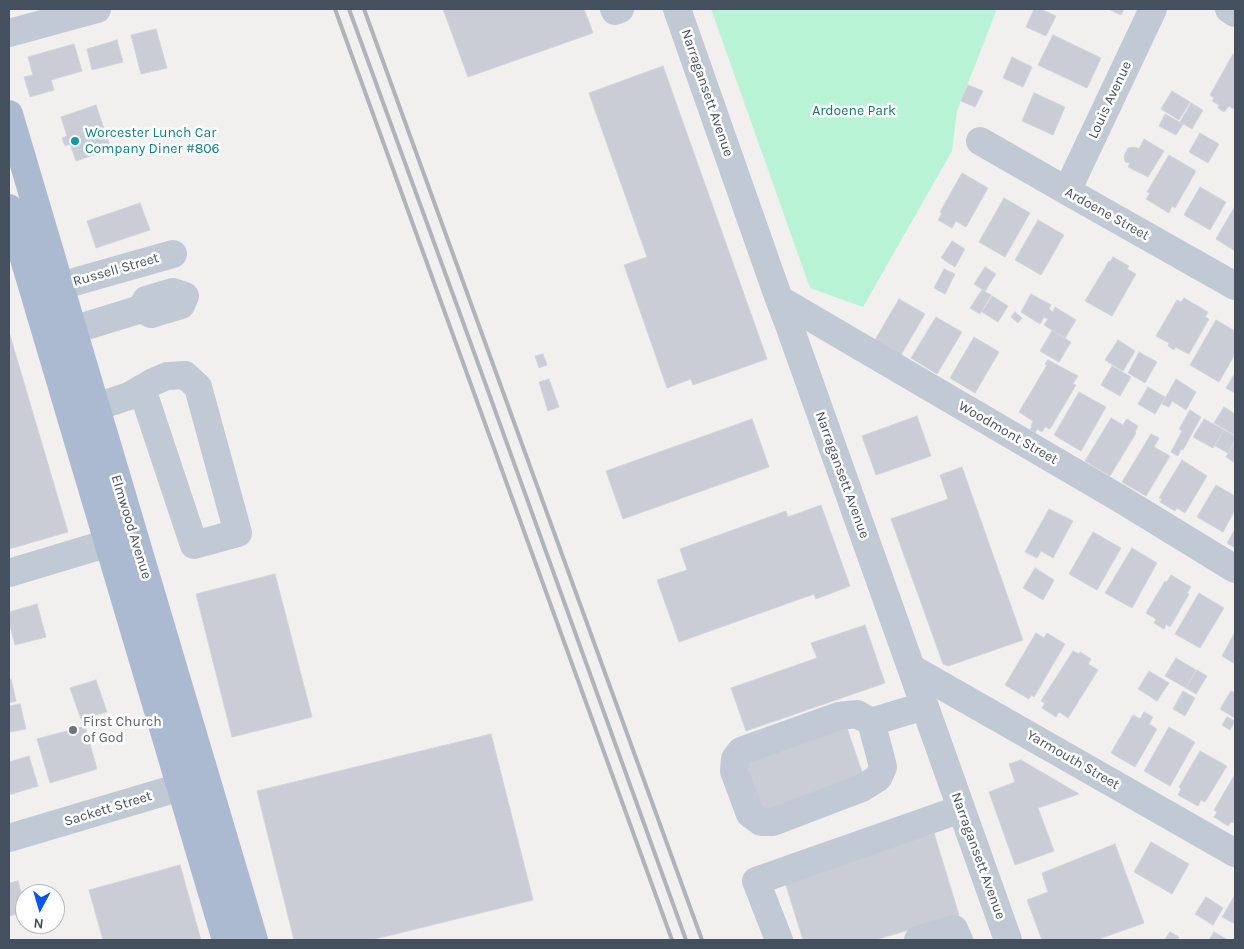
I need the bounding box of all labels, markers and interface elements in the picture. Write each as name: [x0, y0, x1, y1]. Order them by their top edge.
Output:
street label: Narragansett Avenue: [677, 27, 737, 159]
street label: Louis Avenue: [1085, 59, 1135, 141]
park label: Ardoene Park: [812, 103, 896, 119]
place label: Worcester Lunch Car Company Diner #806: [85, 125, 220, 158]
marker: Worcester Lunch Car Company Diner #806: [69, 135, 81, 147]
street label: Ardoene Street: [1062, 184, 1152, 244]
street label: Russell Street: [71, 250, 161, 290]
street label: Woodmont Street: [955, 398, 1061, 468]
street label: Narragansett Avenue: [811, 409, 873, 541]
street label: Elmwood Avenue: [107, 473, 155, 581]
place label: First Church of God: [83, 714, 162, 746]
marker: First Church of God: [67, 724, 79, 736]
street label: Yarmouth Street: [1024, 727, 1122, 793]
street label: Sackett Street: [62, 788, 154, 830]
street label: Narragansett Avenue: [947, 790, 1009, 922]
north arrow: [15, 884, 65, 934]
text: N: [33, 914, 44, 932]

